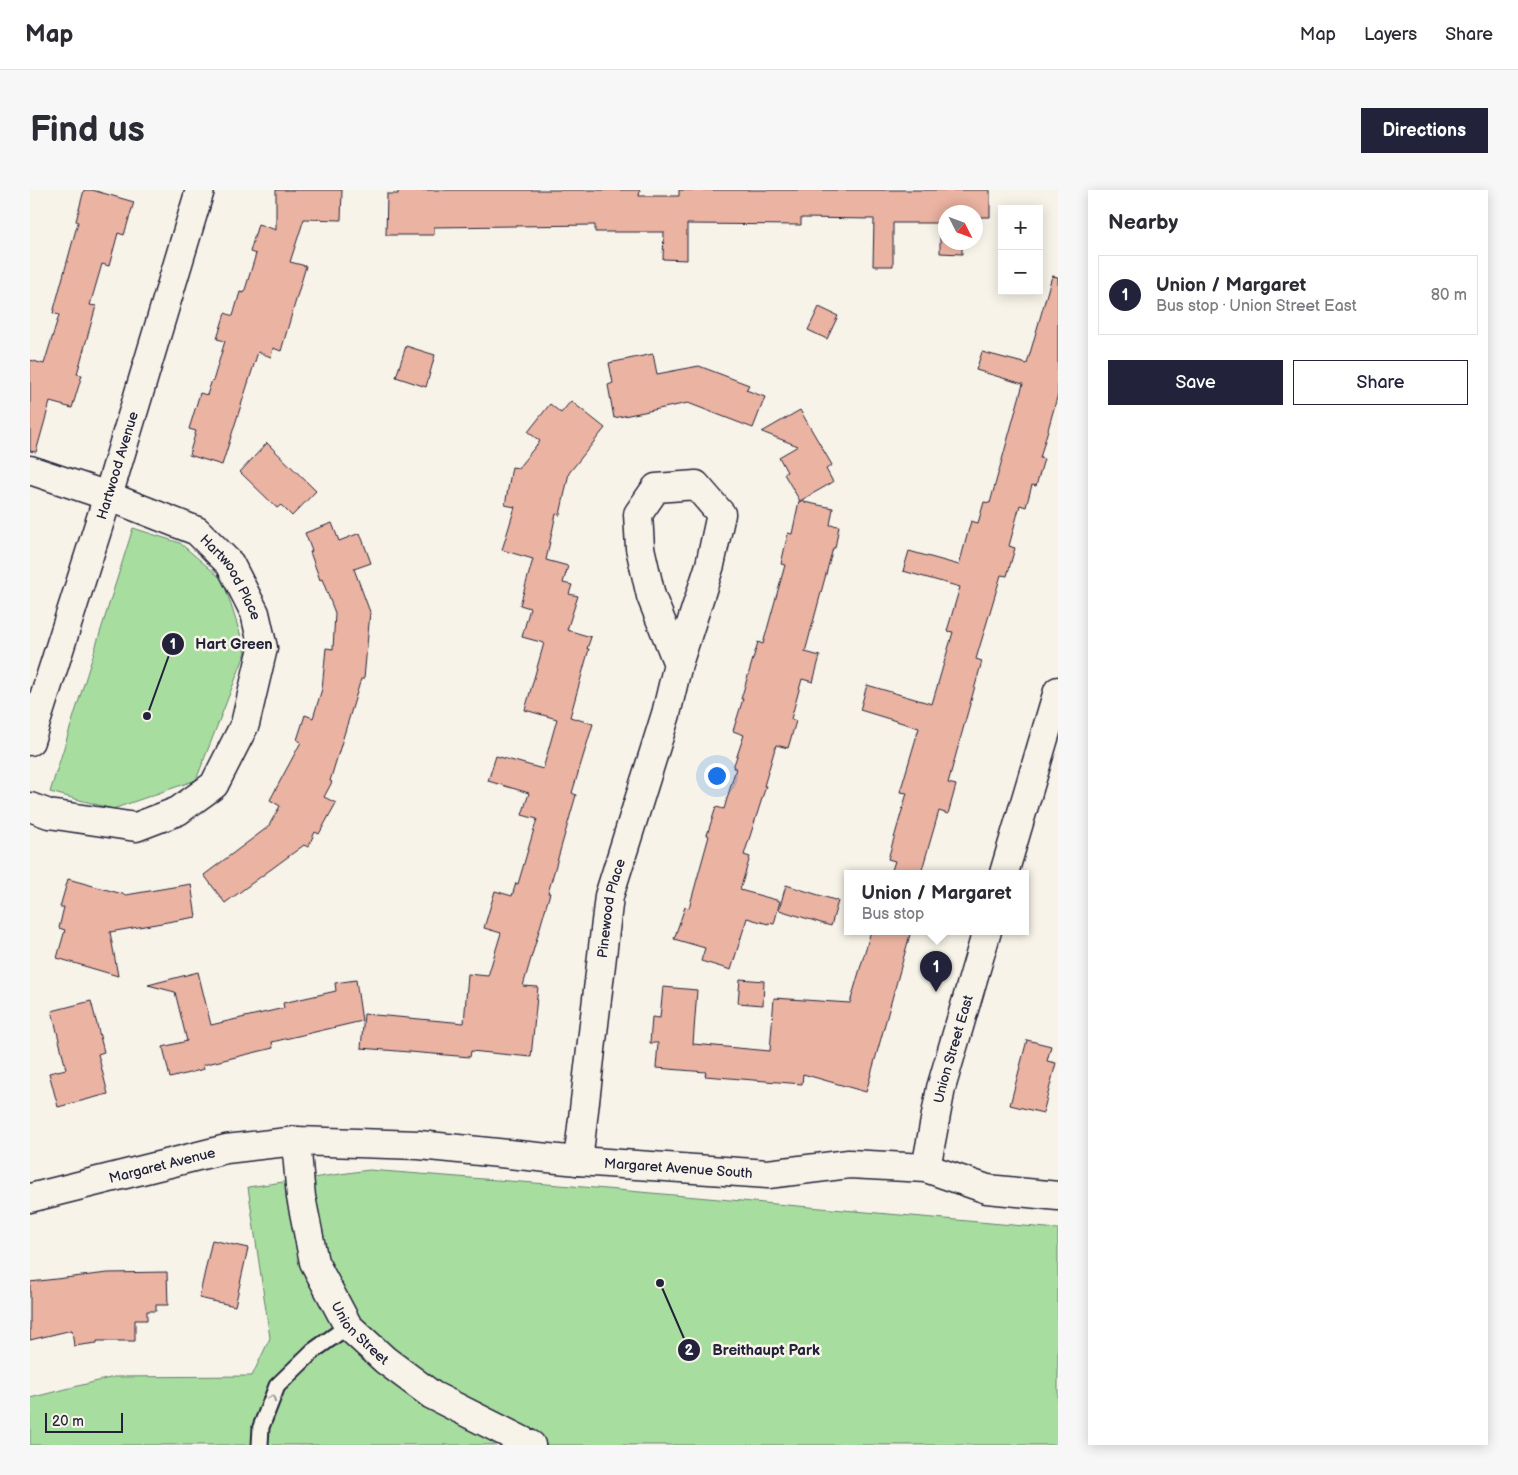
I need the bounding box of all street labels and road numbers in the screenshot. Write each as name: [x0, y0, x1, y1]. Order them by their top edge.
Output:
street label: Hartwood Avenue: [93, 410, 142, 522]
street label: Hartwood Place: [196, 531, 264, 621]
street label: Pinewood Place: [594, 857, 629, 959]
street label: Union Street East: [930, 993, 977, 1105]
street label: Margaret Avenue: [107, 1144, 217, 1187]
street label: Margaret Avenue South: [604, 1155, 753, 1182]
street label: Union Street: [328, 1299, 392, 1369]

